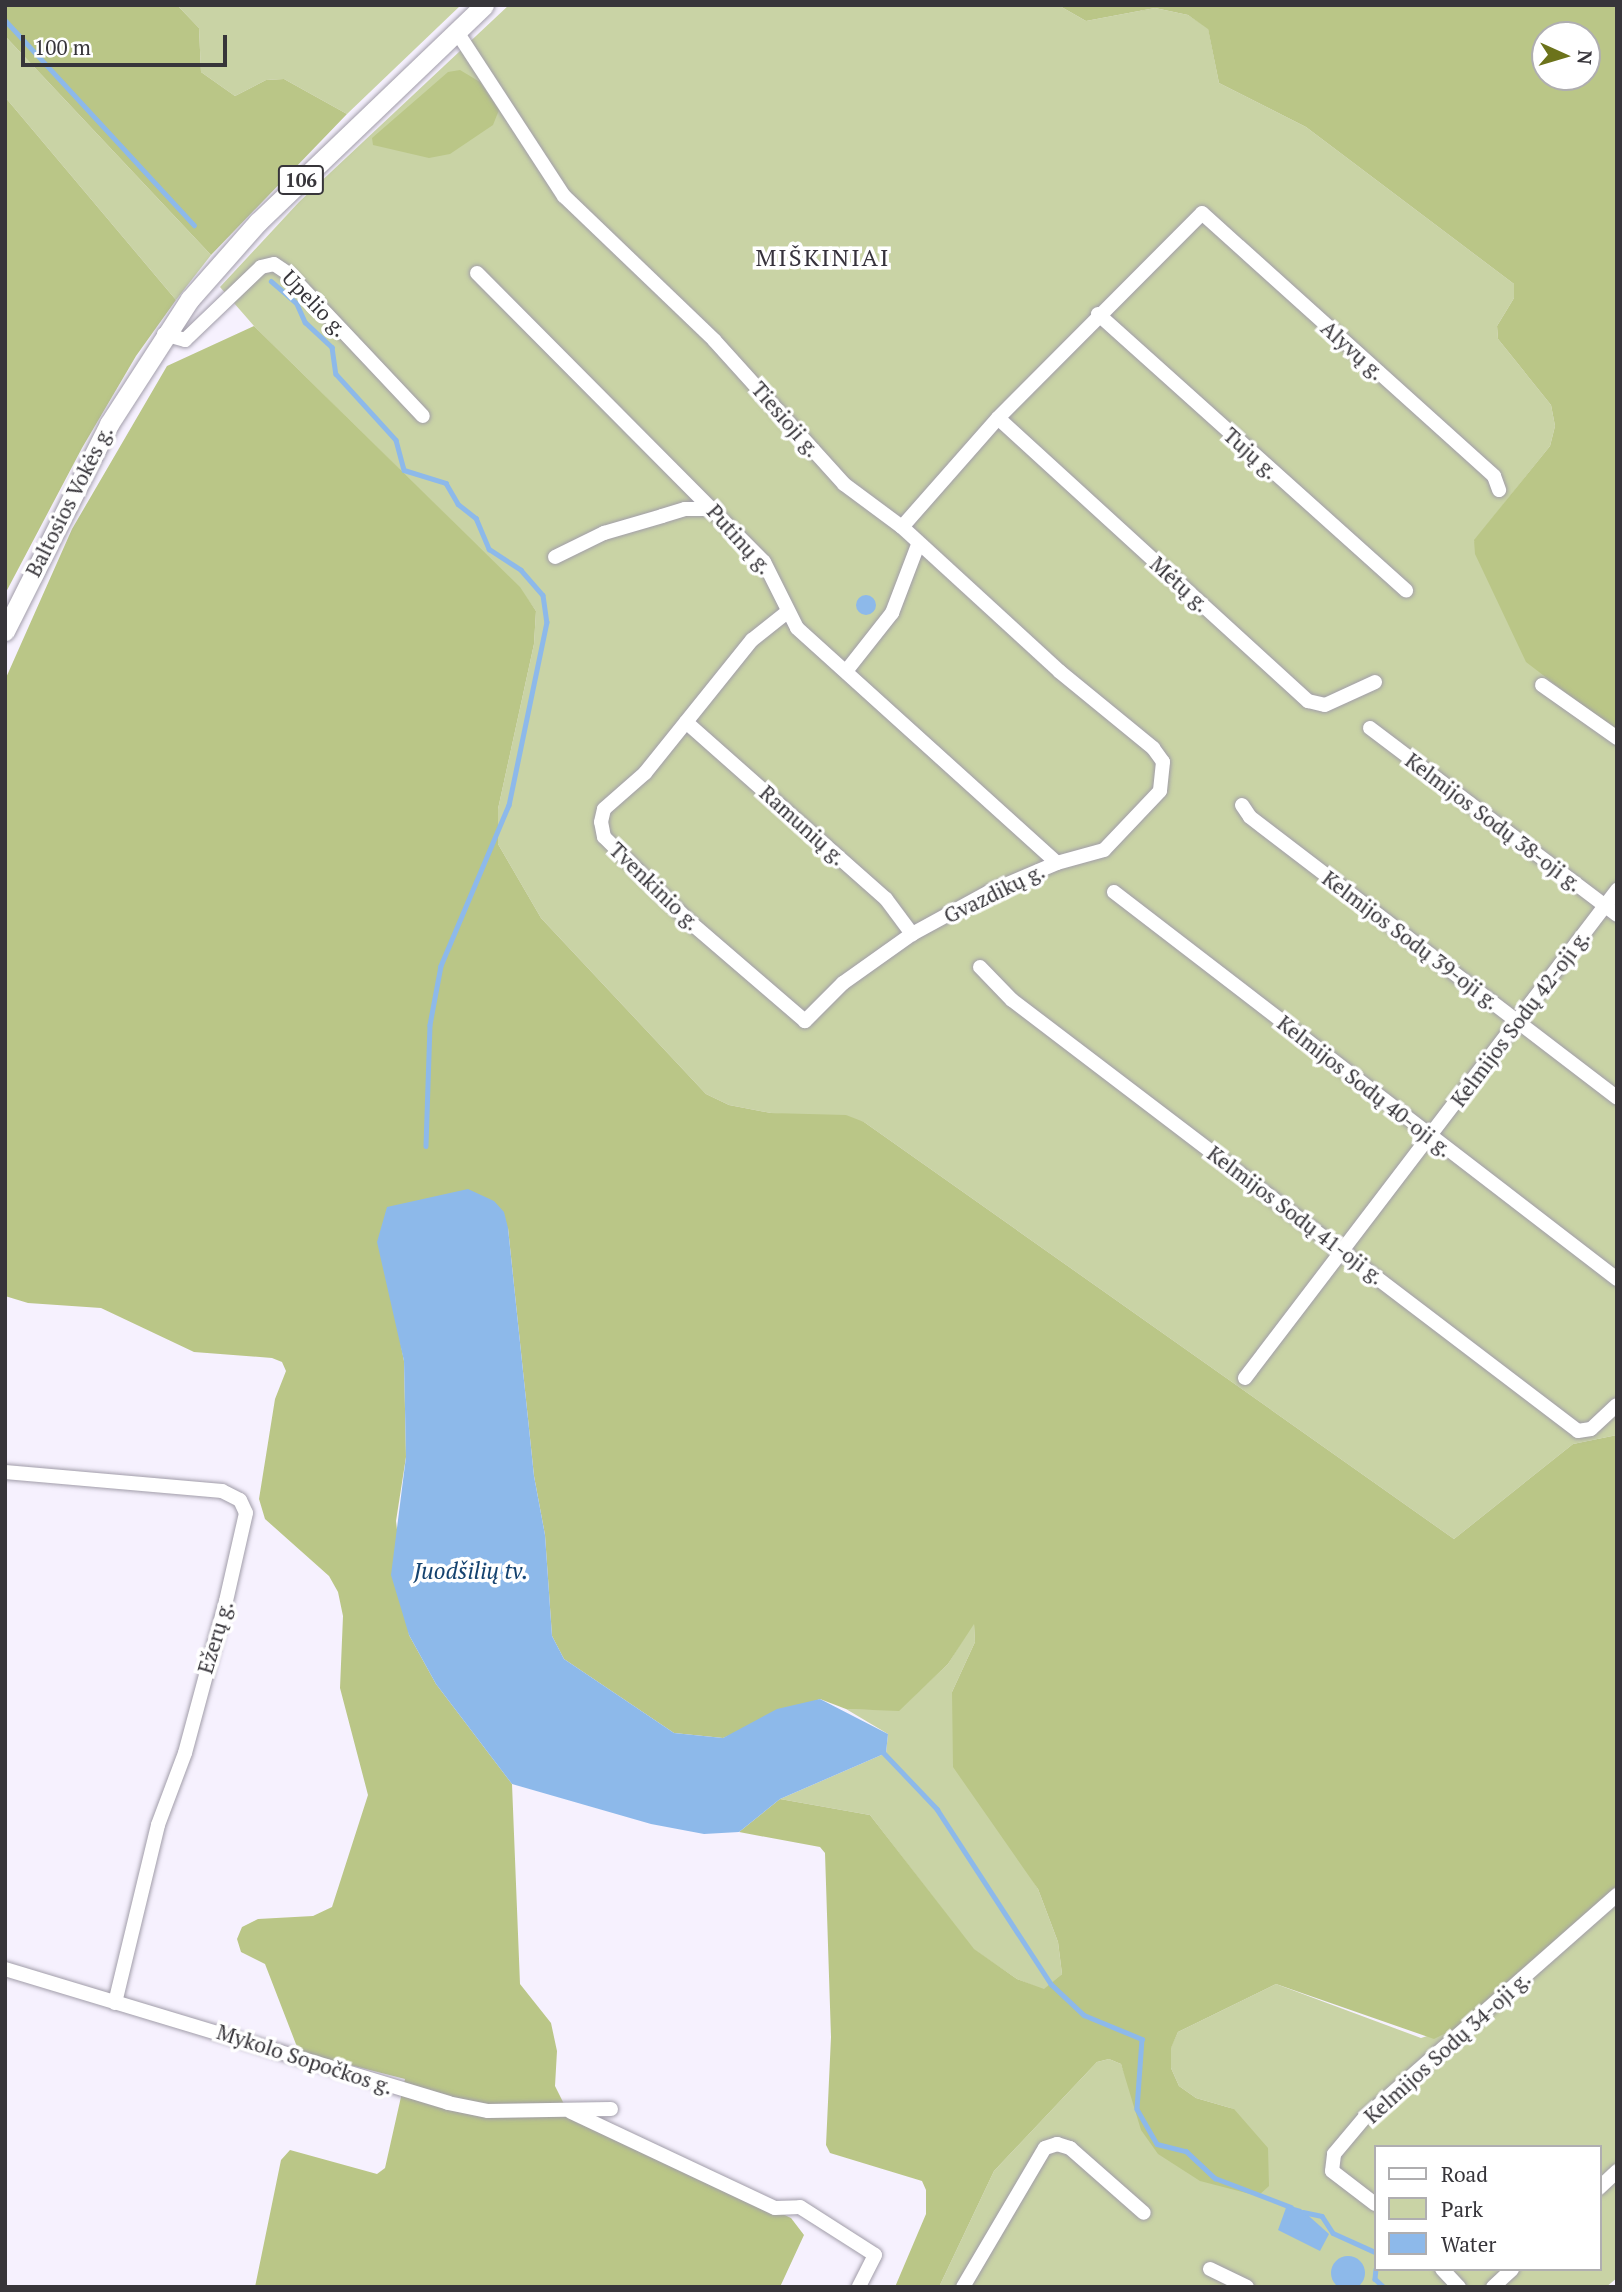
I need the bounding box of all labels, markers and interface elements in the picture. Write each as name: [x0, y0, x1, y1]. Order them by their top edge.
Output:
scale bar: [24, 21, 231, 65]
north arrow: [1531, 21, 1601, 91]
text: 100 m: [34, 33, 91, 61]
text: N: [1572, 49, 1598, 65]
road number: 106: [276, 164, 326, 196]
district label: MIŠKINIAI: [757, 244, 889, 272]
street label: Upelio g.: [277, 264, 353, 342]
street label: Alyvų g.: [1316, 315, 1390, 385]
street label: Tiesioji g.: [747, 376, 825, 462]
street label: Baltosios Vokės g.: [20, 421, 118, 581]
street label: Tujų g.: [1219, 422, 1283, 484]
street label: Putinų g.: [702, 499, 778, 579]
street label: Mėtų g.: [1145, 551, 1215, 617]
street label: Kelmijos Sodų 38-oji g.: [1401, 747, 1587, 897]
street label: Ramunių g.: [755, 780, 851, 870]
street label: Tvenkinio g.: [605, 837, 705, 935]
street label: Gvazdikų g.: [940, 858, 1048, 928]
street label: Kelmijos Sodų 39-oji g.: [1318, 865, 1504, 1015]
street label: Kelmijos Sodų 42-oji g.: [1445, 925, 1595, 1111]
street label: Kelmijos Sodų 40-oji g.: [1273, 1010, 1457, 1162]
street label: Kelmijos Sodų 41-oji g.: [1203, 1140, 1389, 1290]
water label: Juodšilių tv.: [414, 1557, 528, 1585]
street label: Ežerų g.: [192, 1597, 238, 1677]
street label: Kelmijos Sodų 34-oji g.: [1359, 1966, 1535, 2128]
street label: Mykolo Sopočkos g.: [214, 2019, 396, 2099]
legend: [1374, 2145, 1601, 2271]
text: Road: [1441, 2160, 1488, 2188]
text: Park: [1441, 2195, 1483, 2223]
text: Water: [1441, 2230, 1496, 2258]

